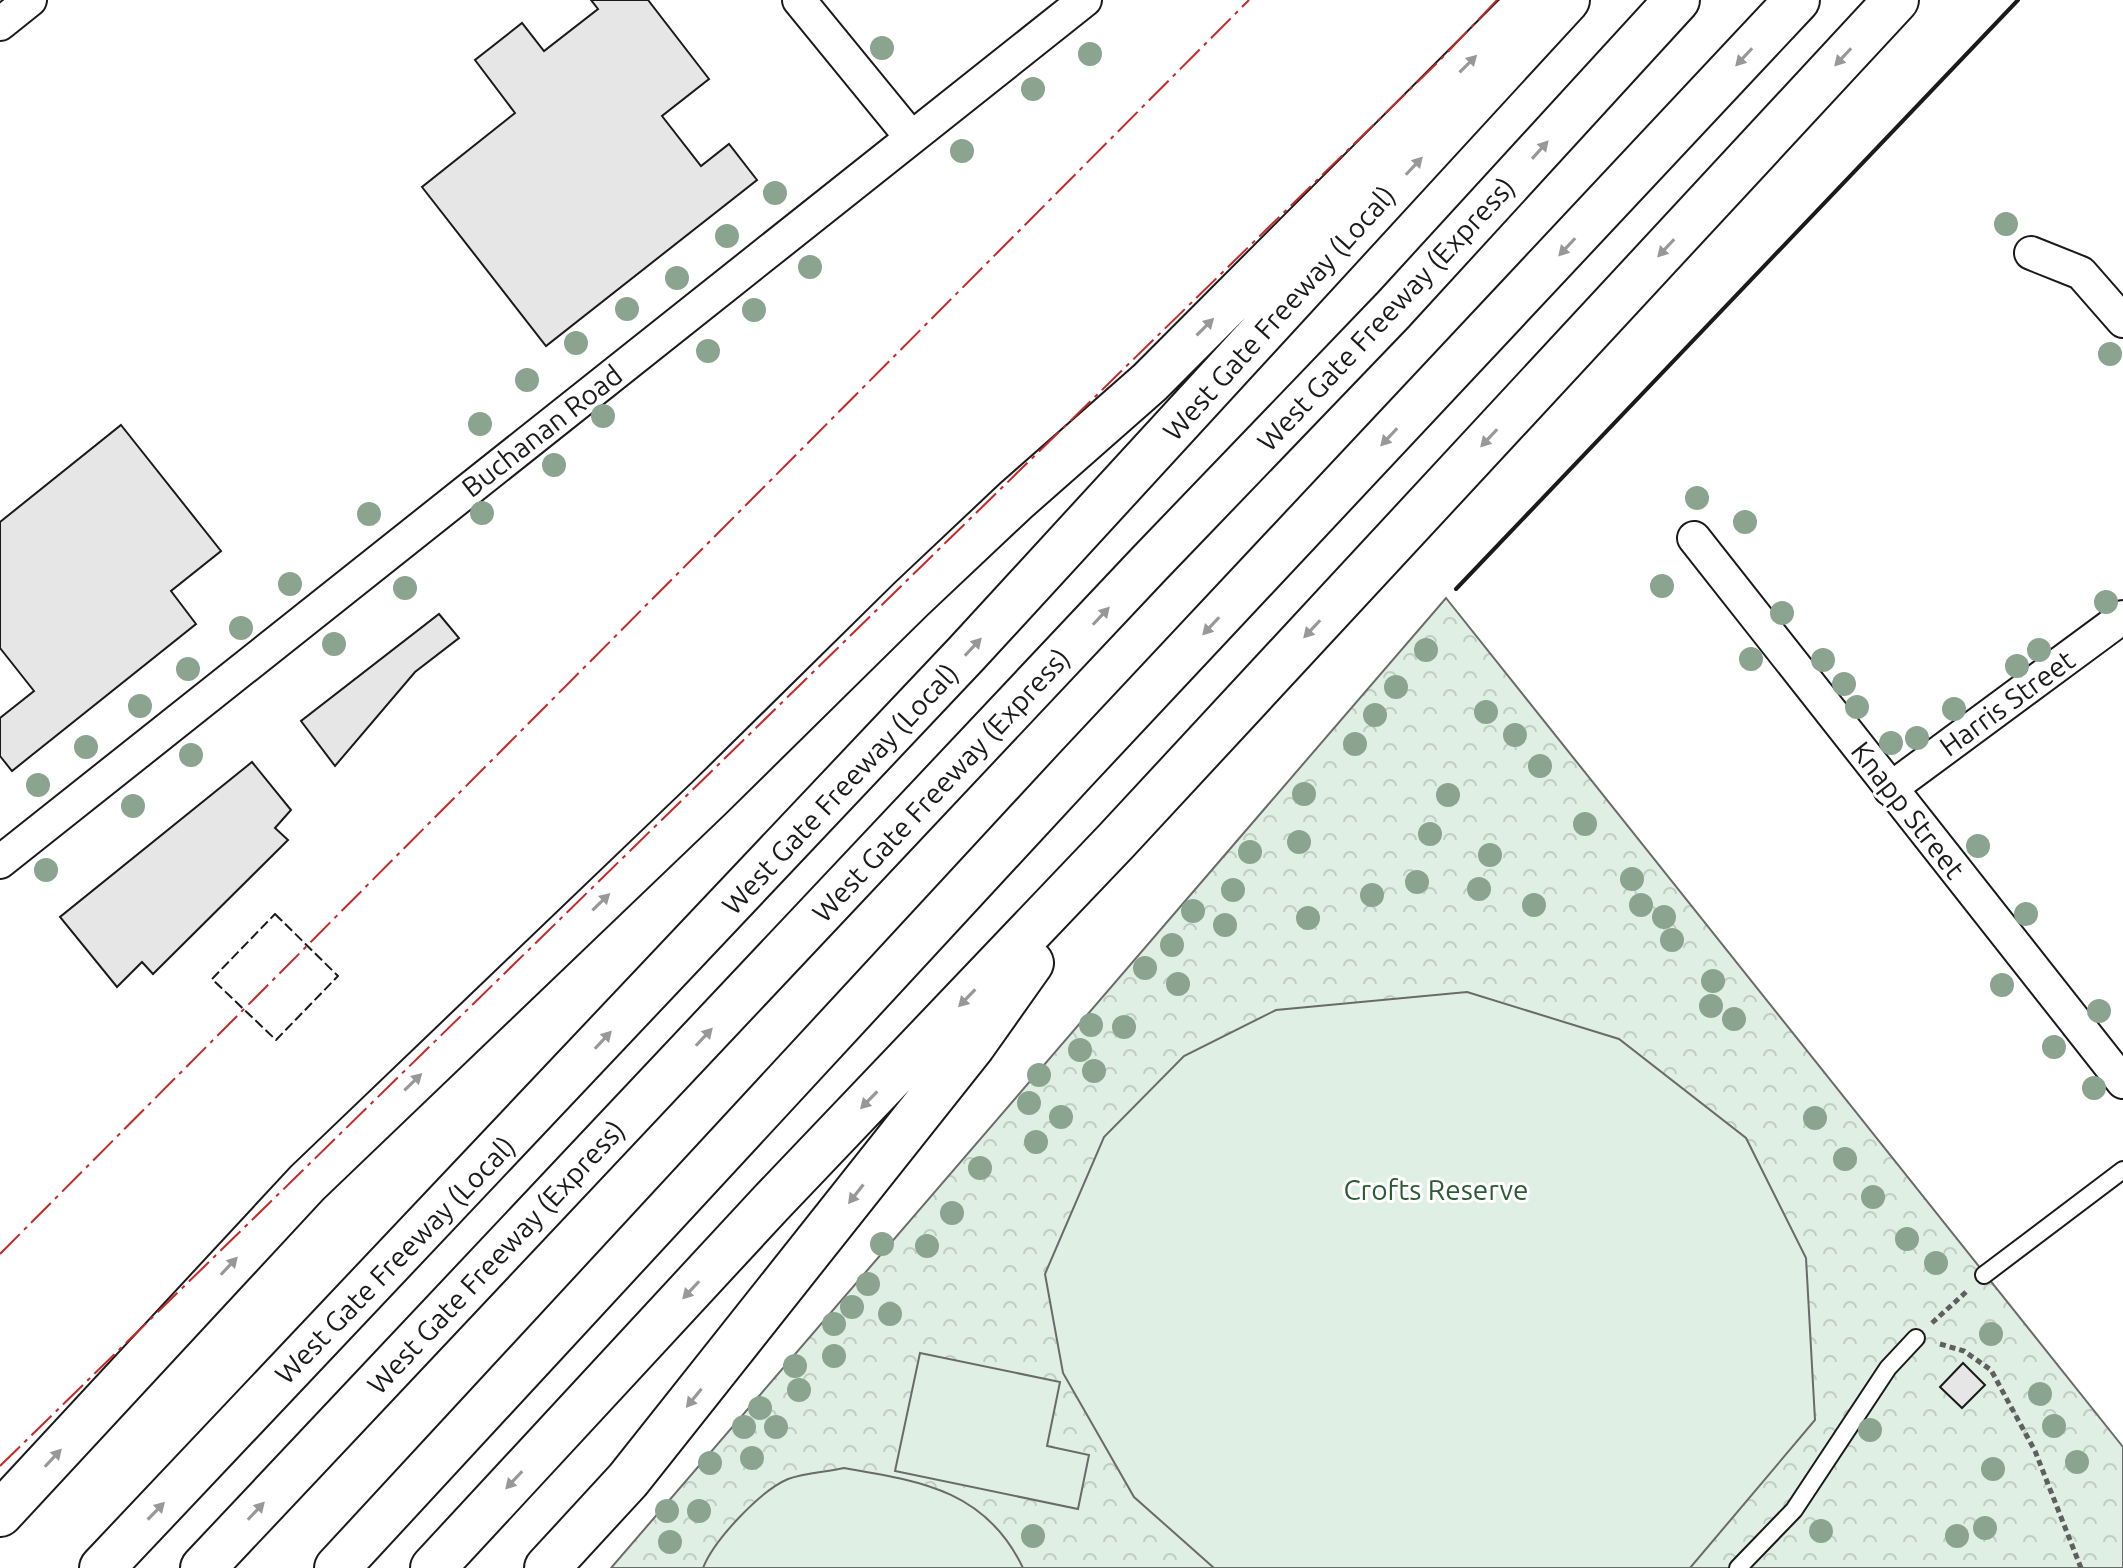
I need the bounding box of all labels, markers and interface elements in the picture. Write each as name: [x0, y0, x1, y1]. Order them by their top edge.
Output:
one-way arrow: [1834, 47, 1852, 66]
one-way arrow: [1736, 48, 1754, 67]
one-way arrow: [1458, 55, 1477, 74]
one-way arrow: [1531, 140, 1548, 160]
one-way arrow: [1404, 157, 1422, 176]
street label: West Gate Freeway (Express): [1251, 171, 1521, 457]
street label: West Gate Freeway (Local): [1156, 179, 1402, 447]
one-way arrow: [1558, 238, 1576, 257]
one-way arrow: [1657, 238, 1675, 257]
one-way arrow: [1195, 318, 1214, 337]
street label: Buchanan Road: [456, 359, 628, 503]
one-way arrow: [1380, 427, 1398, 446]
one-way arrow: [1480, 429, 1498, 448]
one-way arrow: [1092, 606, 1110, 625]
one-way arrow: [1202, 616, 1220, 635]
one-way arrow: [1304, 619, 1322, 638]
one-way arrow: [964, 637, 982, 656]
street label: West Gate Freeway (Express): [806, 642, 1076, 928]
street label: Harris Street: [1933, 643, 2080, 762]
street label: West Gate Freeway (Local): [715, 657, 965, 921]
street label: Knapp Street: [1845, 735, 1971, 884]
one-way arrow: [591, 894, 610, 912]
one-way arrow: [958, 988, 977, 1007]
one-way arrow: [694, 1028, 712, 1047]
one-way arrow: [594, 1031, 612, 1050]
one-way arrow: [403, 1073, 422, 1092]
one-way arrow: [861, 1091, 879, 1110]
street label: West Gate Freeway (Express): [361, 1114, 631, 1400]
street label: West Gate Freeway (Local): [269, 1130, 521, 1390]
park label: Crofts Reserve: [1343, 1174, 1529, 1205]
one-way arrow: [848, 1184, 864, 1204]
one-way arrow: [220, 1257, 238, 1276]
one-way arrow: [683, 1280, 701, 1299]
one-way arrow: [686, 1388, 703, 1408]
one-way arrow: [44, 1448, 62, 1467]
one-way arrow: [506, 1471, 524, 1490]
one-way arrow: [146, 1502, 164, 1521]
one-way arrow: [246, 1502, 265, 1521]

